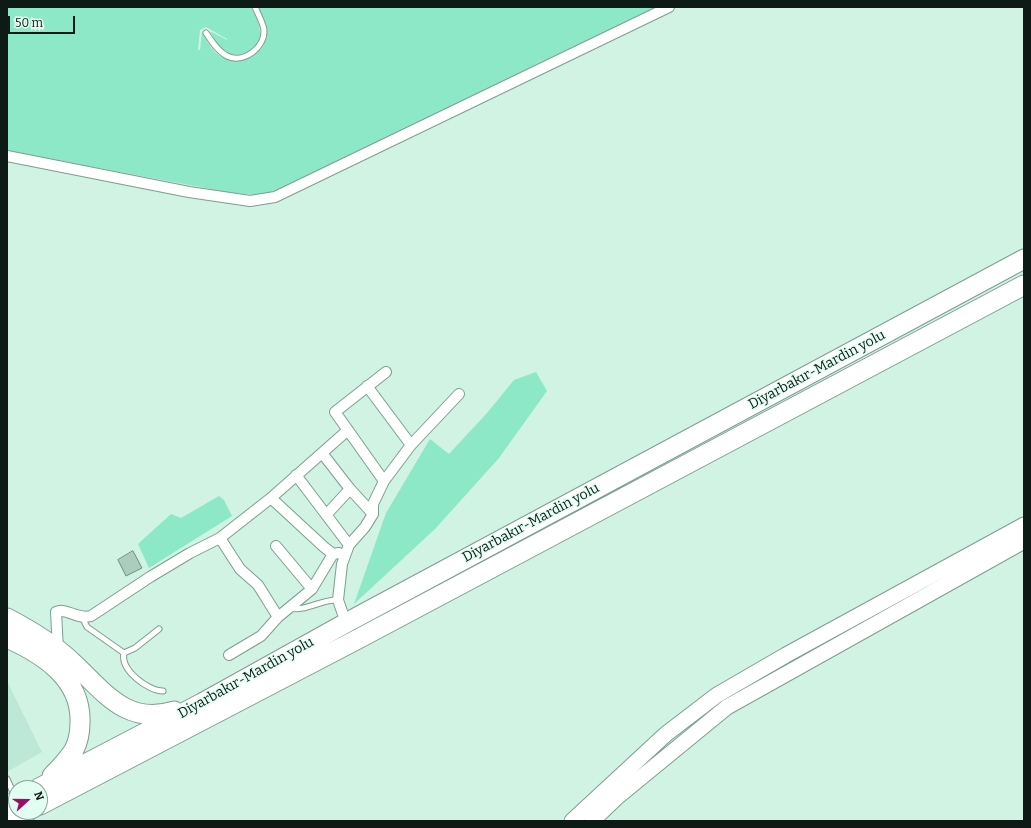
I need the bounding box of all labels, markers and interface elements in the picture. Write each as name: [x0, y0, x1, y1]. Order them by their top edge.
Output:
scale bar: [10, 8, 77, 34]
text: 50 m: [15, 16, 43, 30]
street label: Diyarbakır-Mardin yolu: [746, 327, 888, 413]
street label: Diyarbakır-Mardin yolu: [460, 480, 602, 566]
street label: Diyarbakır-Mardin yolu: [175, 634, 317, 722]
north arrow: [8, 780, 48, 820]
text: N: [31, 790, 46, 802]

